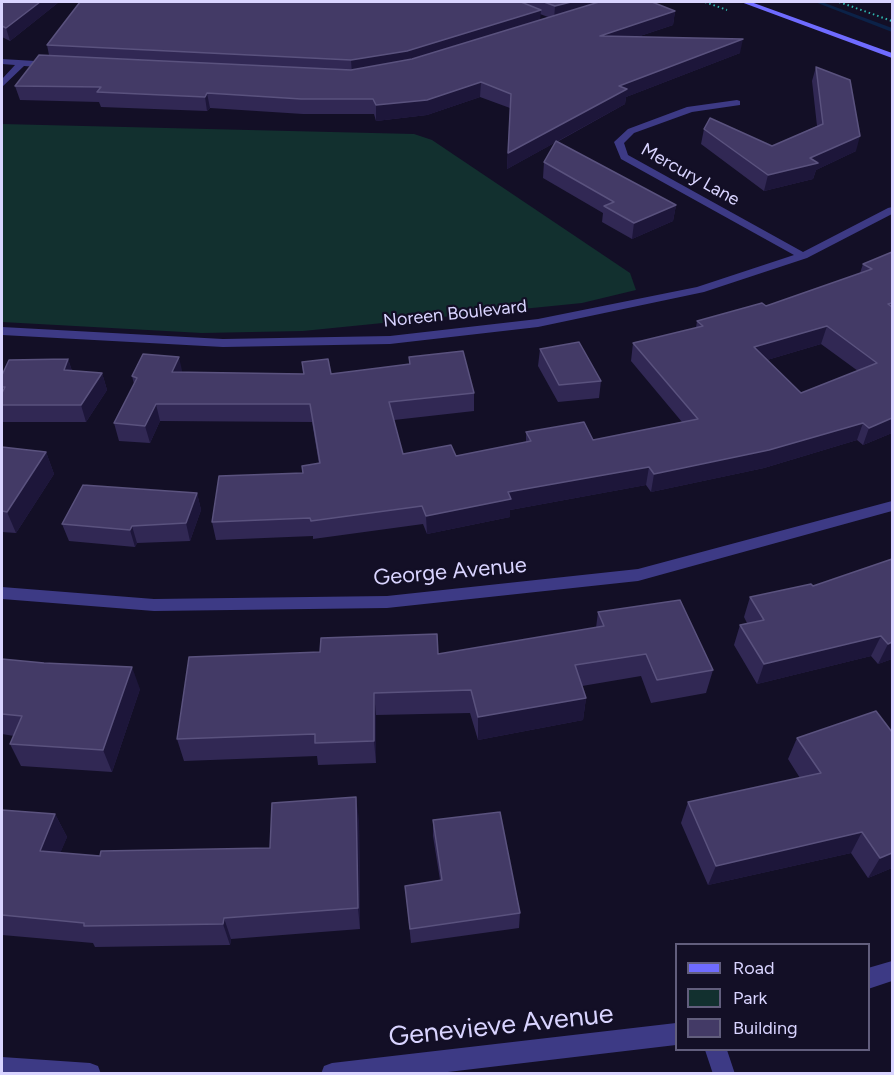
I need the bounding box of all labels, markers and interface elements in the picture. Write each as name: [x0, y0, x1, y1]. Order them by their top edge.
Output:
street label: Mercury Lane: [637, 139, 743, 211]
street label: Noreen Boulevard: [382, 296, 528, 332]
street label: George Avenue: [372, 552, 528, 592]
legend: [675, 943, 870, 1051]
text: Road: [733, 957, 774, 979]
text: Park: [733, 987, 767, 1009]
street label: Genevieve Avenue: [387, 998, 615, 1054]
text: Building: [733, 1017, 798, 1039]

